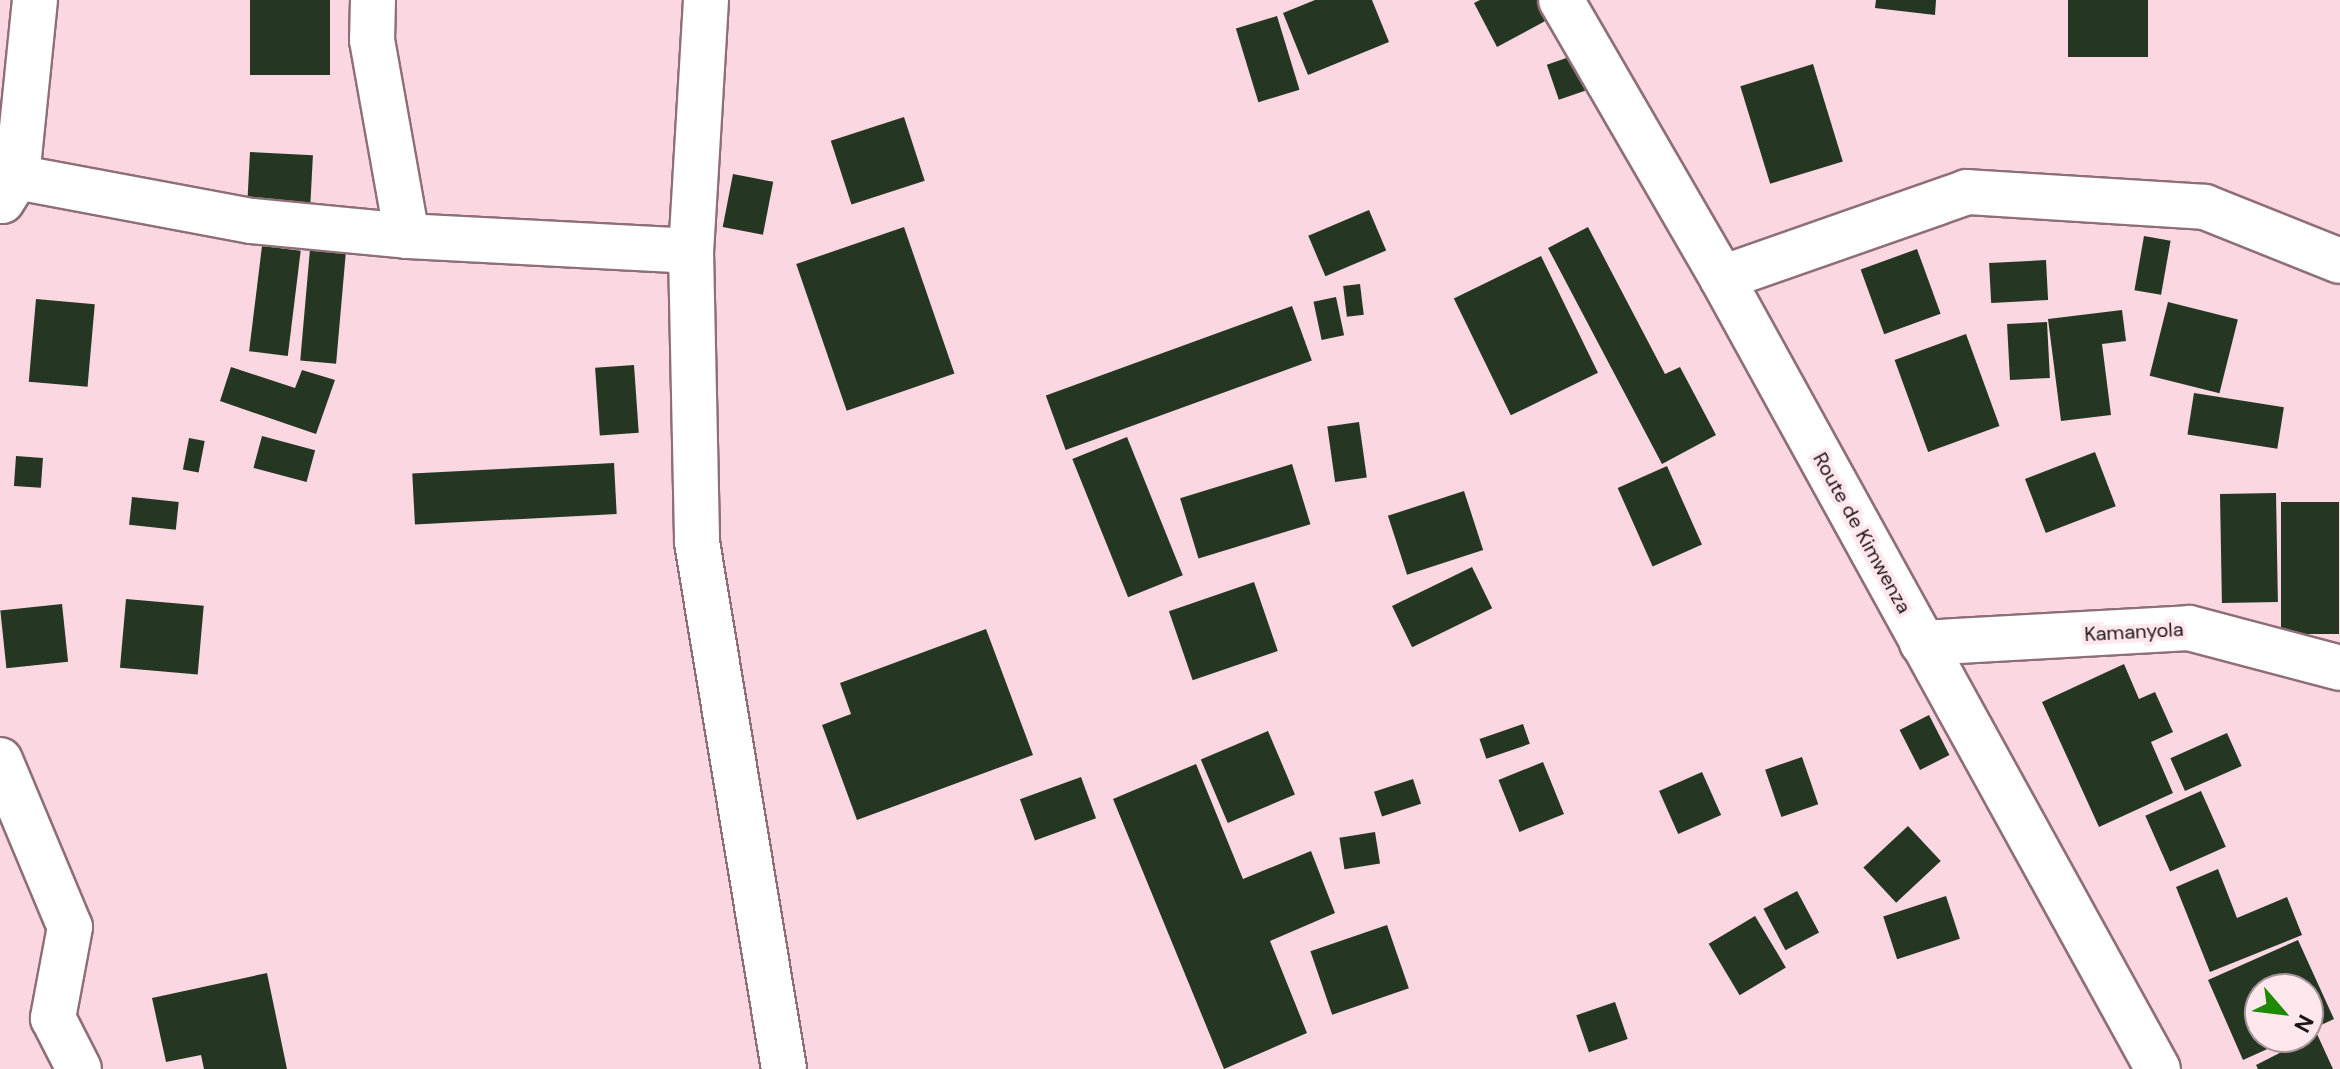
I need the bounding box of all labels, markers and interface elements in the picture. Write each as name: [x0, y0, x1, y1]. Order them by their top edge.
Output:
street label: Route de Kimwenza: [1808, 448, 1916, 618]
street label: Kamanyola: [2084, 617, 2184, 647]
north arrow: [2244, 973, 2324, 1053]
text: N: [2287, 1010, 2320, 1037]

